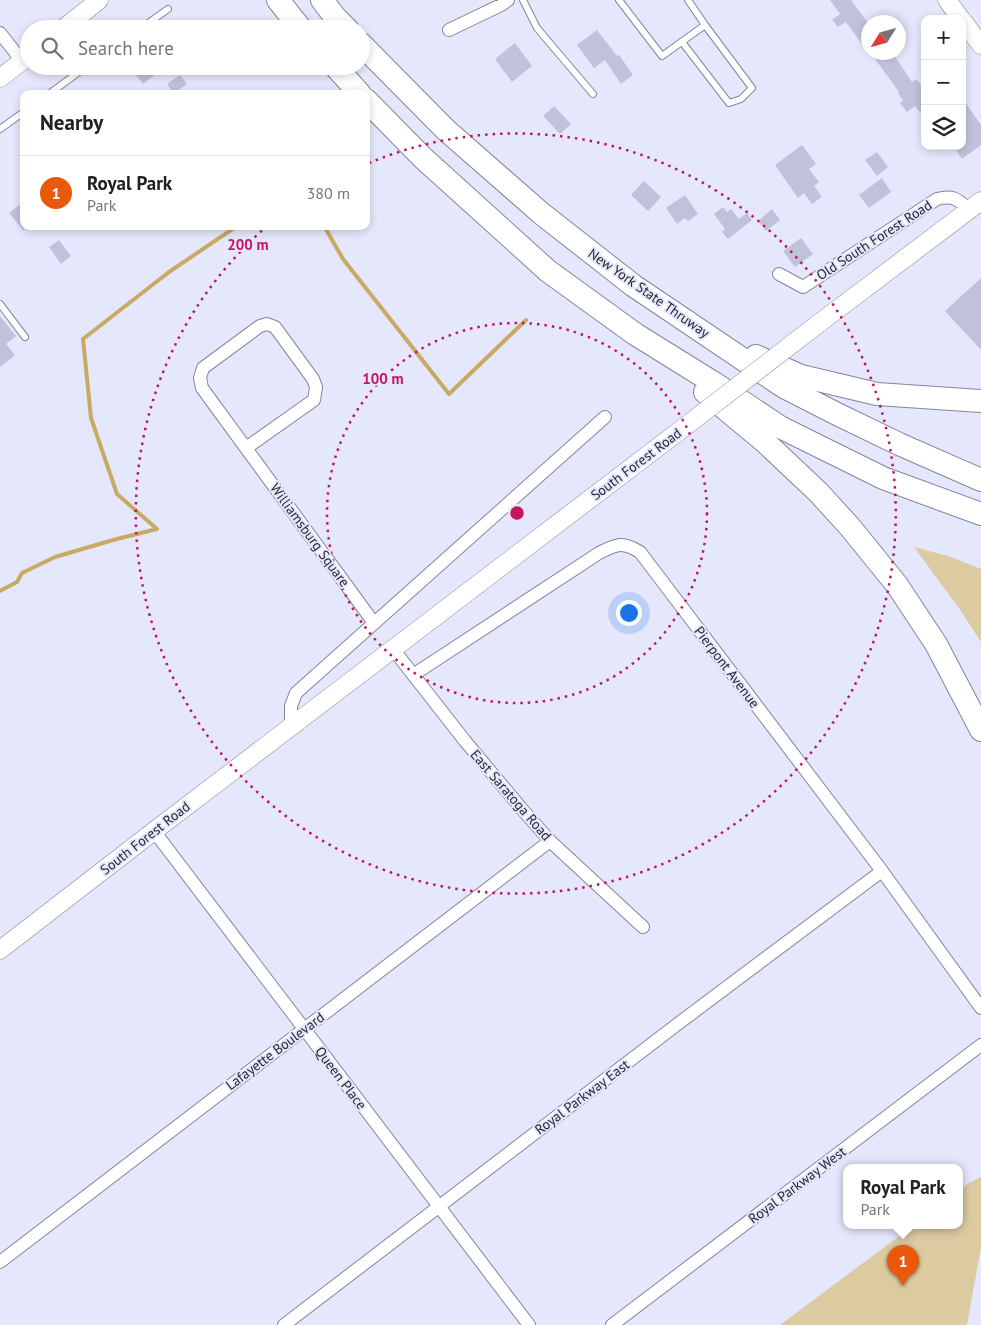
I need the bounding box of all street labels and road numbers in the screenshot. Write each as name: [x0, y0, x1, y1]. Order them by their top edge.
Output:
street label: Old South Forest Road: [813, 196, 935, 284]
street label: New York State Thruway: [585, 244, 714, 342]
street label: South Forest Road: [587, 424, 685, 504]
street label: Williamsburg Square: [266, 480, 354, 590]
street label: Pierpont Avenue: [690, 622, 764, 712]
street label: East Saratoga Road: [467, 746, 555, 844]
street label: South Forest Road: [96, 797, 194, 879]
street label: Lafayette Boulevard: [222, 1008, 328, 1094]
street label: Queen Place: [311, 1043, 371, 1113]
street label: Royal Parkway East: [531, 1055, 633, 1139]
street label: Royal Parkway West: [745, 1142, 850, 1228]

